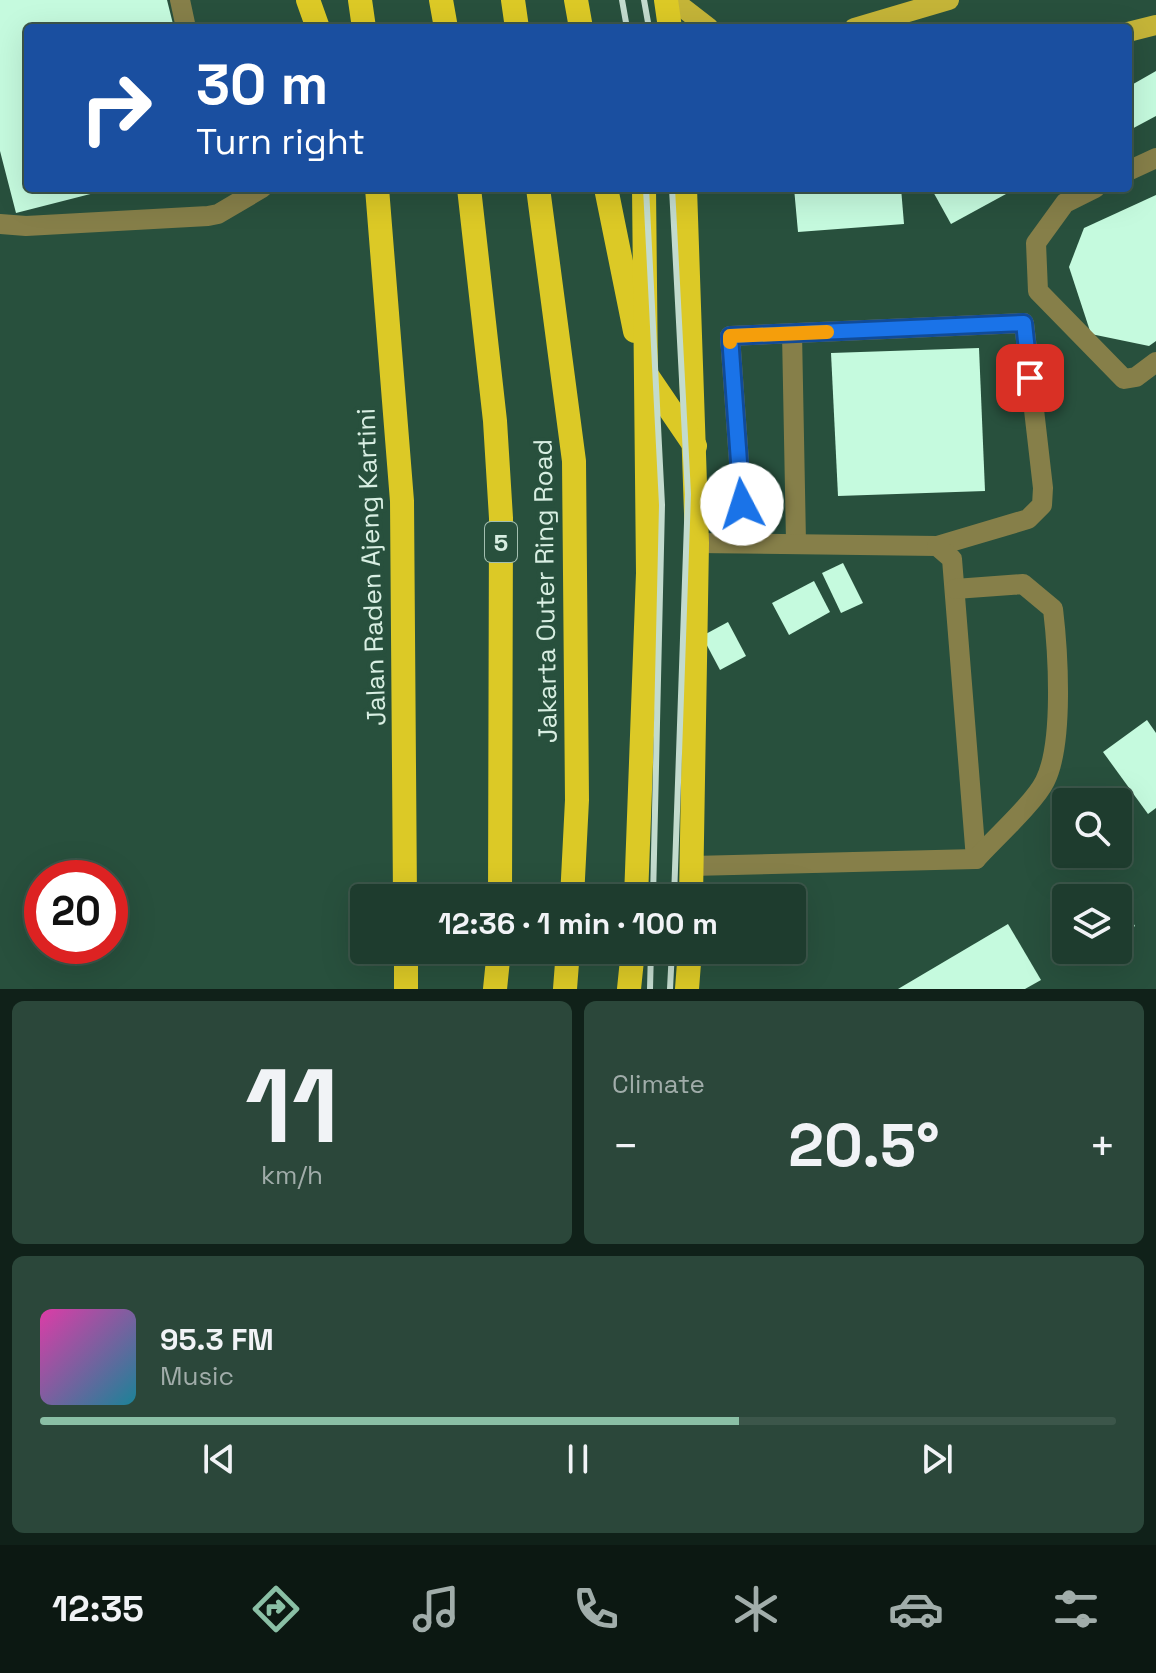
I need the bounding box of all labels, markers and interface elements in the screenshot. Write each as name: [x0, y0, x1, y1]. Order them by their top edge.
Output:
text: 30 m: [196, 49, 328, 120]
icon: right: [64, 56, 168, 160]
text: Turn right: [196, 119, 365, 165]
pin: [996, 344, 1064, 412]
icon: arrive: [1008, 356, 1052, 400]
street label: Jalan Raden Ajeng Kartini: [348, 408, 394, 726]
street label: Jakarta Outer Ring Road: [525, 439, 565, 743]
position arrow: [700, 462, 784, 546]
road number: 5: [485, 522, 517, 562]
map controls: [1052, 788, 1132, 964]
button: search: [1052, 788, 1132, 868]
speed limit sign: 20: [24, 860, 128, 964]
button: layers: [1052, 884, 1132, 964]
text: 12:36 · 1 min · 100 m: [438, 904, 718, 943]
text: 11: [245, 1040, 339, 1172]
text: Climate: [612, 1067, 705, 1101]
text: 20.5°: [788, 1107, 940, 1184]
text: −: [612, 1118, 639, 1174]
text: +: [1089, 1118, 1116, 1174]
text: km/h: [261, 1158, 323, 1192]
text: 95.3 FM: [160, 1320, 274, 1359]
text: Music: [160, 1359, 234, 1393]
icon: previous: [197, 1437, 241, 1481]
icon: pause: [556, 1437, 600, 1481]
icon: next: [915, 1437, 959, 1481]
icon: directions: [248, 1581, 304, 1637]
icon: music: [408, 1581, 464, 1637]
icon: phone: [568, 1581, 624, 1637]
icon: climate: [728, 1581, 784, 1637]
icon: car: [888, 1581, 944, 1637]
icon: filters: [1048, 1581, 1104, 1637]
text: 12:35: [52, 1586, 144, 1632]

